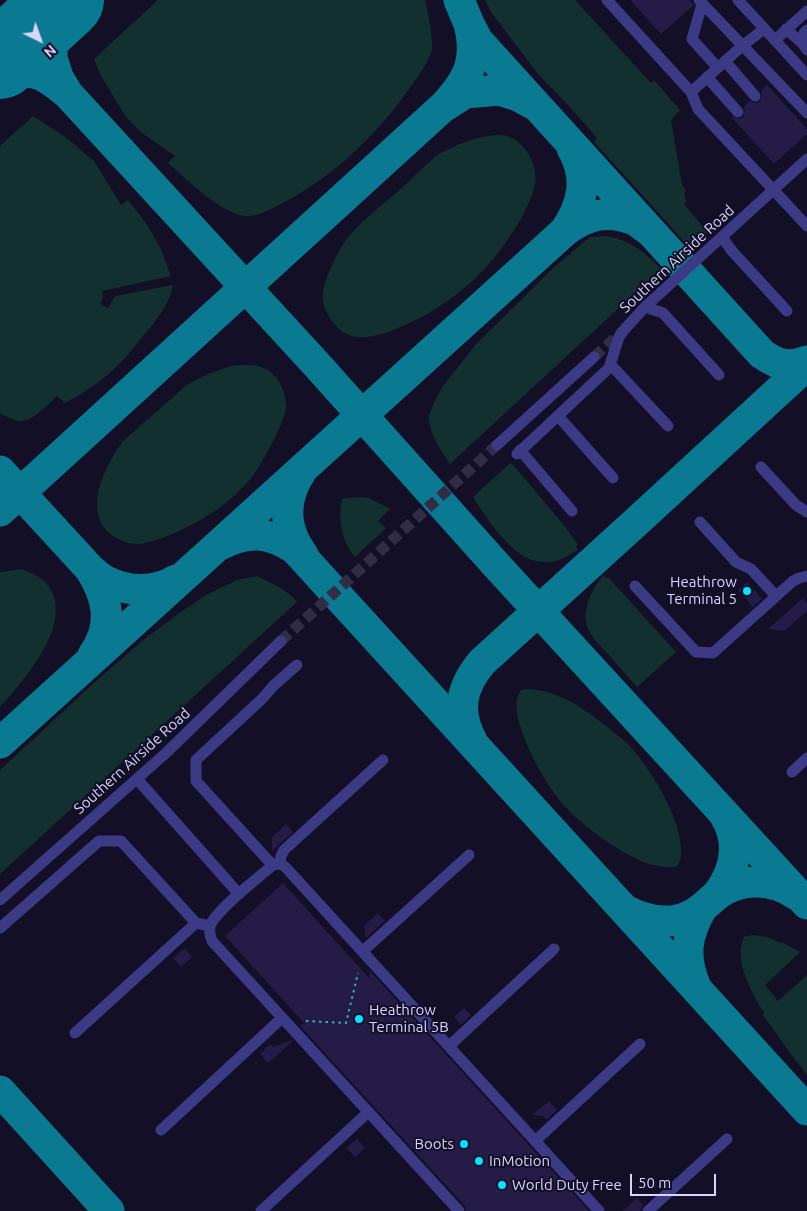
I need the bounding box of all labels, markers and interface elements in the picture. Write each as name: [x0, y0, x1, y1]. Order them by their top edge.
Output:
north arrow: [15, 15, 65, 65]
text: N: [41, 42, 59, 61]
street label: Southern Airside Road: [616, 201, 738, 317]
place label: Heathrow Terminal 5: [667, 573, 737, 608]
marker: Heathrow Terminal 5: [741, 585, 753, 597]
street label: Southern Airside Road: [70, 704, 194, 818]
place label: Heathrow Terminal 5B: [369, 1001, 449, 1036]
marker: Heathrow Terminal 5B: [353, 1013, 365, 1025]
place label: Boots: [415, 1135, 454, 1153]
marker: Boots: [458, 1138, 470, 1150]
place label: InMotion: [489, 1152, 550, 1170]
marker: InMotion: [473, 1155, 485, 1167]
scale bar: [632, 1164, 718, 1196]
text: 50 m: [638, 1174, 671, 1191]
place label: World Duty Free: [512, 1176, 622, 1194]
marker: World Duty Free: [496, 1179, 508, 1191]

